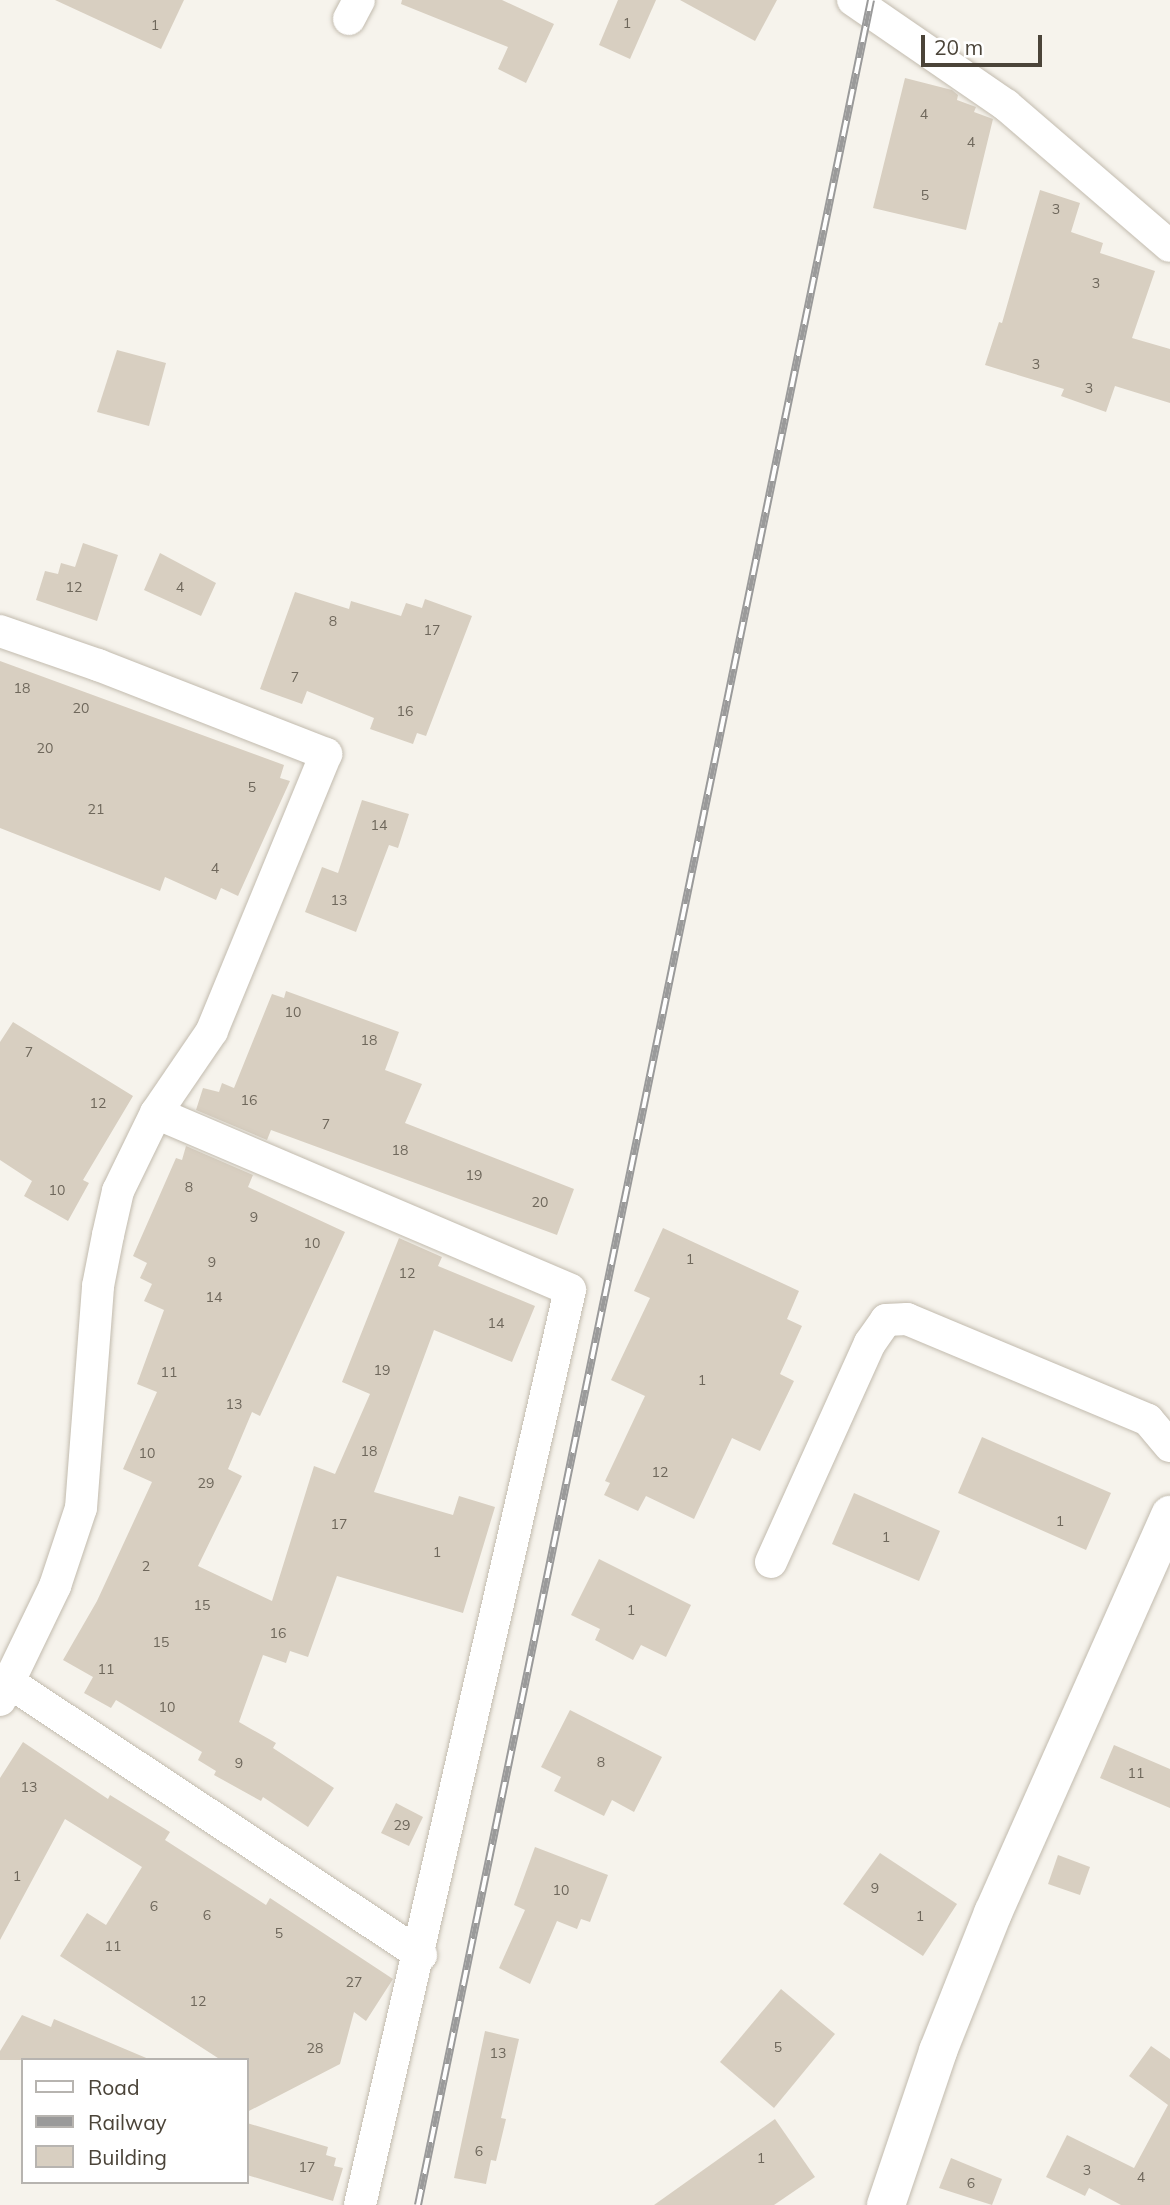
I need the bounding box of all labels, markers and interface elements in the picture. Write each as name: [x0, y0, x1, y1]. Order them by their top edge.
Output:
house number: 1: [623, 15, 631, 31]
house number: 1: [151, 17, 159, 33]
scale bar: [925, 21, 1046, 65]
text: 20 m: [934, 34, 983, 60]
house number: 4: [920, 106, 928, 122]
house number: 4: [967, 134, 975, 150]
house number: 5: [921, 187, 929, 203]
house number: 3: [1052, 201, 1060, 217]
house number: 3: [1092, 275, 1100, 291]
house number: 3: [1032, 356, 1040, 372]
house number: 3: [1085, 380, 1093, 396]
house number: 12: [66, 579, 82, 595]
house number: 4: [176, 579, 184, 595]
house number: 8: [329, 613, 337, 629]
house number: 17: [424, 622, 440, 638]
house number: 7: [291, 669, 299, 685]
house number: 18: [14, 680, 30, 696]
house number: 20: [73, 700, 89, 716]
house number: 16: [397, 703, 413, 719]
house number: 20: [37, 740, 53, 756]
house number: 5: [248, 779, 256, 795]
house number: 21: [88, 801, 104, 817]
house number: 14: [371, 817, 387, 833]
house number: 4: [211, 860, 219, 876]
house number: 13: [331, 892, 347, 908]
house number: 10: [285, 1004, 301, 1020]
house number: 18: [361, 1032, 377, 1048]
house number: 7: [25, 1044, 33, 1060]
house number: 16: [241, 1092, 257, 1108]
house number: 12: [90, 1095, 106, 1111]
house number: 7: [322, 1116, 330, 1132]
house number: 18: [392, 1142, 408, 1158]
house number: 19: [466, 1167, 482, 1183]
house number: 8: [185, 1179, 193, 1195]
house number: 10: [49, 1182, 65, 1198]
house number: 20: [532, 1194, 548, 1210]
house number: 9: [250, 1209, 258, 1225]
house number: 10: [304, 1235, 320, 1251]
house number: 1: [686, 1251, 694, 1267]
house number: 9: [208, 1254, 216, 1270]
house number: 12: [399, 1265, 415, 1281]
house number: 14: [206, 1289, 222, 1305]
house number: 14: [488, 1315, 504, 1331]
house number: 19: [374, 1362, 390, 1378]
house number: 11: [161, 1364, 177, 1380]
house number: 1: [698, 1372, 706, 1388]
house number: 13: [226, 1396, 242, 1412]
house number: 18: [361, 1443, 377, 1459]
house number: 10: [139, 1445, 155, 1461]
house number: 12: [652, 1464, 668, 1480]
house number: 29: [198, 1475, 214, 1491]
house number: 1: [1056, 1513, 1064, 1529]
house number: 17: [331, 1516, 347, 1532]
house number: 1: [882, 1529, 890, 1545]
house number: 1: [433, 1544, 441, 1560]
house number: 2: [142, 1558, 150, 1574]
house number: 15: [194, 1597, 210, 1613]
house number: 1: [627, 1602, 635, 1618]
house number: 16: [270, 1625, 286, 1641]
house number: 15: [153, 1634, 169, 1650]
house number: 11: [98, 1661, 114, 1677]
house number: 10: [159, 1699, 175, 1715]
house number: 8: [597, 1754, 605, 1770]
house number: 9: [235, 1755, 243, 1771]
house number: 11: [1128, 1765, 1144, 1781]
house number: 13: [21, 1779, 37, 1795]
house number: 29: [394, 1817, 410, 1833]
house number: 1: [13, 1868, 21, 1884]
house number: 9: [871, 1880, 879, 1896]
house number: 10: [553, 1882, 569, 1898]
house number: 6: [150, 1898, 158, 1914]
house number: 6: [203, 1907, 211, 1923]
house number: 1: [916, 1908, 924, 1924]
house number: 5: [275, 1925, 283, 1941]
house number: 11: [105, 1938, 121, 1954]
house number: 27: [346, 1974, 362, 1990]
house number: 12: [190, 1993, 206, 2009]
house number: 5: [774, 2039, 782, 2055]
house number: 28: [307, 2040, 323, 2056]
house number: 13: [490, 2045, 506, 2061]
legend: [21, 2058, 248, 2184]
text: Road: [88, 2074, 139, 2100]
text: Railway: [88, 2109, 167, 2135]
house number: 6: [475, 2143, 483, 2159]
text: Building: [88, 2144, 167, 2170]
house number: 1: [757, 2150, 765, 2166]
house number: 17: [299, 2159, 315, 2175]
house number: 3: [1083, 2162, 1091, 2178]
house number: 4: [1137, 2169, 1145, 2185]
house number: 6: [967, 2175, 975, 2191]

